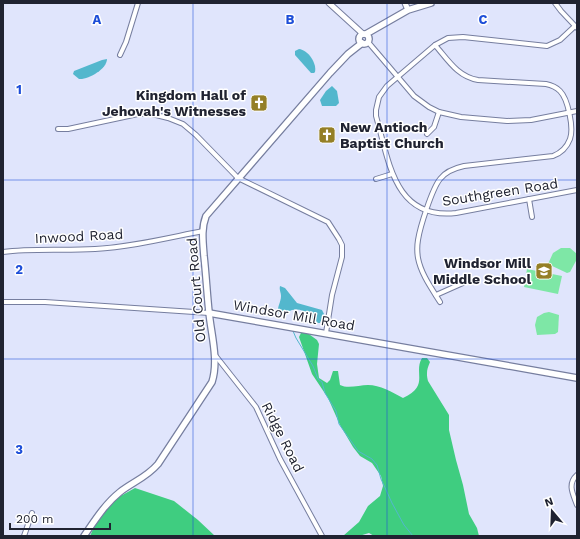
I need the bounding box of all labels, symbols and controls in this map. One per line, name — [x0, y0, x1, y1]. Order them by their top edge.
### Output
text: A — [93, 12, 102, 27]
text: B — [286, 12, 295, 27]
text: C — [479, 12, 488, 27]
text: 1 — [16, 82, 22, 97]
place label: Kingdom Hall of Jehovah's Witnesses — [102, 87, 247, 119]
church icon: Kingdom Hall of Jehovah's Witnesses — [249, 93, 269, 113]
place label: New Antioch Baptist Church — [340, 119, 444, 151]
church icon: New Antioch Baptist Church — [317, 125, 337, 145]
street label: Southgreen Road — [441, 175, 559, 209]
street label: Inwood Road — [34, 226, 124, 246]
street label: Old Court Road — [183, 237, 209, 343]
place label: Windsor Mill Middle School — [433, 255, 531, 287]
school or university icon: Windsor Mill Middle School — [534, 261, 554, 281]
text: 2 — [15, 262, 23, 277]
street label: Windsor Mill Road — [232, 296, 356, 334]
street label: Ridge Road — [259, 399, 307, 475]
text: 3 — [15, 442, 23, 457]
north arrow — [532, 491, 572, 531]
text: N — [543, 495, 555, 509]
scale bar — [10, 505, 110, 531]
text: 200 m — [16, 512, 53, 526]

